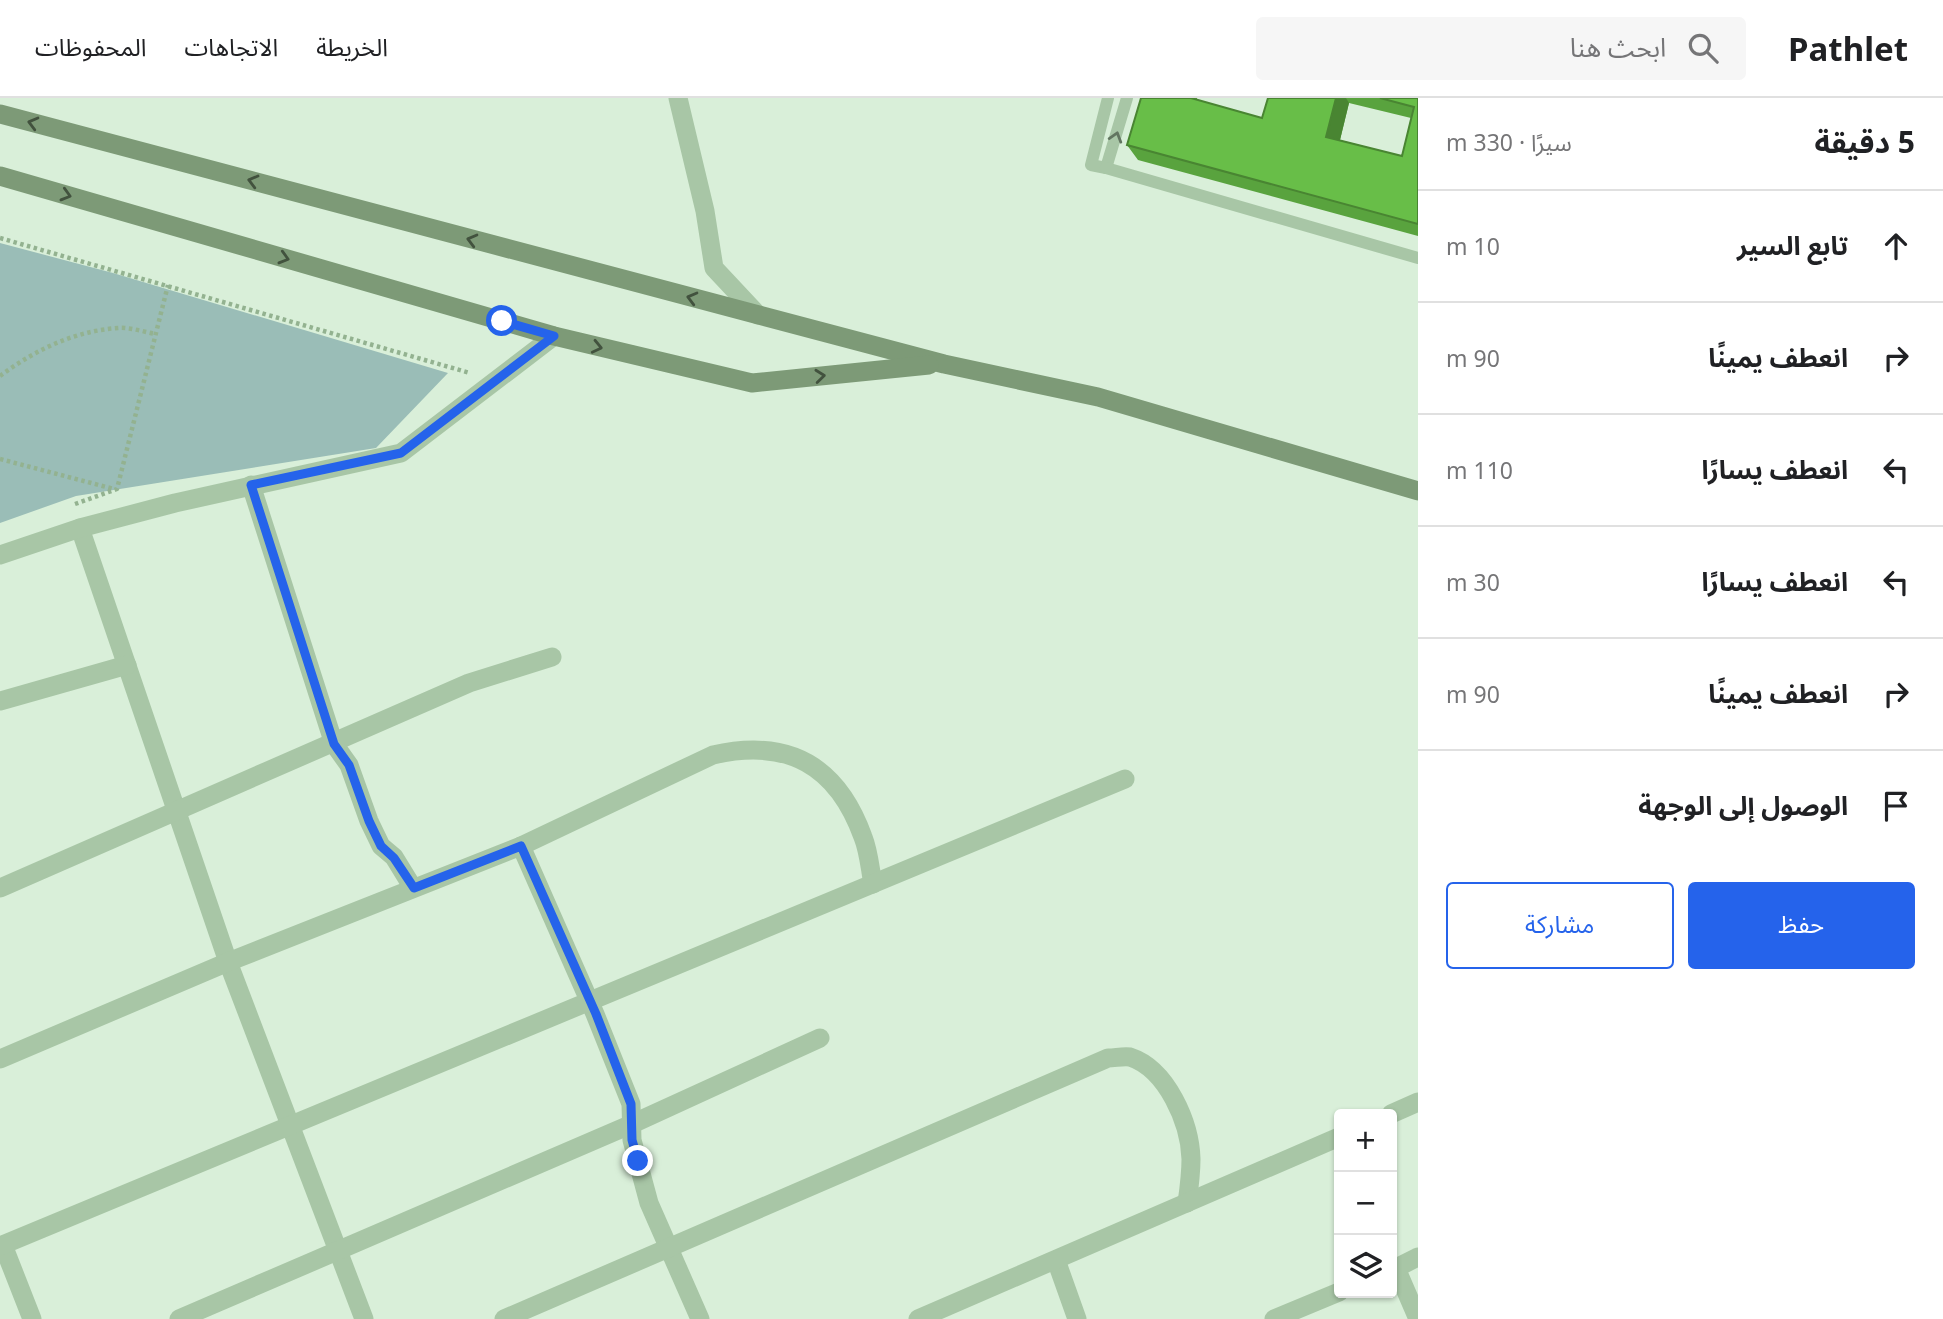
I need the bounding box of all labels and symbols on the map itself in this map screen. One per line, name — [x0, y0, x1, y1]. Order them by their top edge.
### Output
one-way arrow — [27, 117, 39, 131]
one-way arrow — [1107, 131, 1122, 143]
one-way arrow — [247, 175, 259, 189]
one-way arrow — [59, 186, 71, 201]
one-way arrow — [467, 233, 479, 248]
one-way arrow — [278, 250, 290, 264]
one-way arrow — [687, 292, 699, 306]
route start — [486, 305, 517, 336]
one-way arrow — [591, 338, 603, 353]
one-way arrow — [814, 369, 826, 384]
route end — [622, 1145, 653, 1176]

